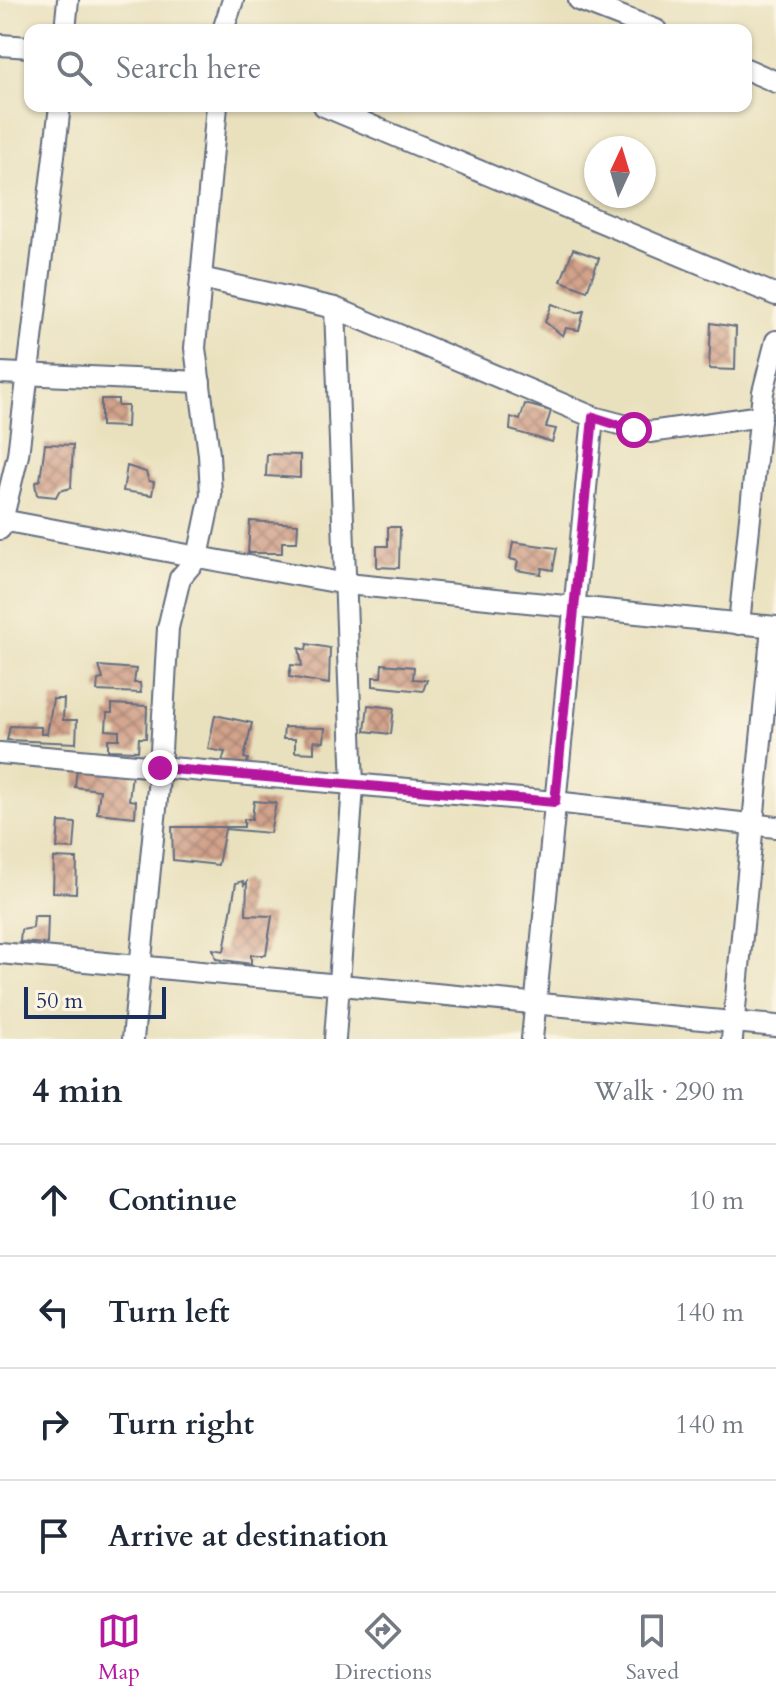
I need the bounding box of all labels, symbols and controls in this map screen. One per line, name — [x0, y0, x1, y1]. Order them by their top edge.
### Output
search box — [24, 24, 752, 112]
icon: search — [52, 46, 96, 90]
text: Search here — [116, 48, 261, 89]
north arrow — [584, 136, 656, 208]
route start — [616, 412, 652, 448]
route end — [142, 750, 178, 786]
scale bar — [24, 983, 166, 1019]
text: 50 m — [36, 986, 83, 1016]
text: 4 min — [32, 1068, 123, 1114]
text: Walk · 290 m — [594, 1074, 744, 1109]
icon: ahead — [32, 1178, 76, 1222]
text: Continue — [108, 1180, 237, 1221]
text: 10 m — [688, 1183, 744, 1218]
icon: left — [32, 1290, 76, 1334]
text: Turn left — [108, 1292, 230, 1333]
text: 140 m — [675, 1295, 744, 1330]
icon: right — [32, 1402, 76, 1446]
text: Turn right — [108, 1404, 254, 1445]
text: 140 m — [675, 1407, 744, 1442]
icon: arrive — [32, 1514, 76, 1558]
text: Arrive at destination — [108, 1516, 388, 1557]
tab: Map — [97, 1609, 141, 1687]
tab: Directions — [335, 1609, 432, 1687]
tab: Saved — [626, 1609, 679, 1687]

